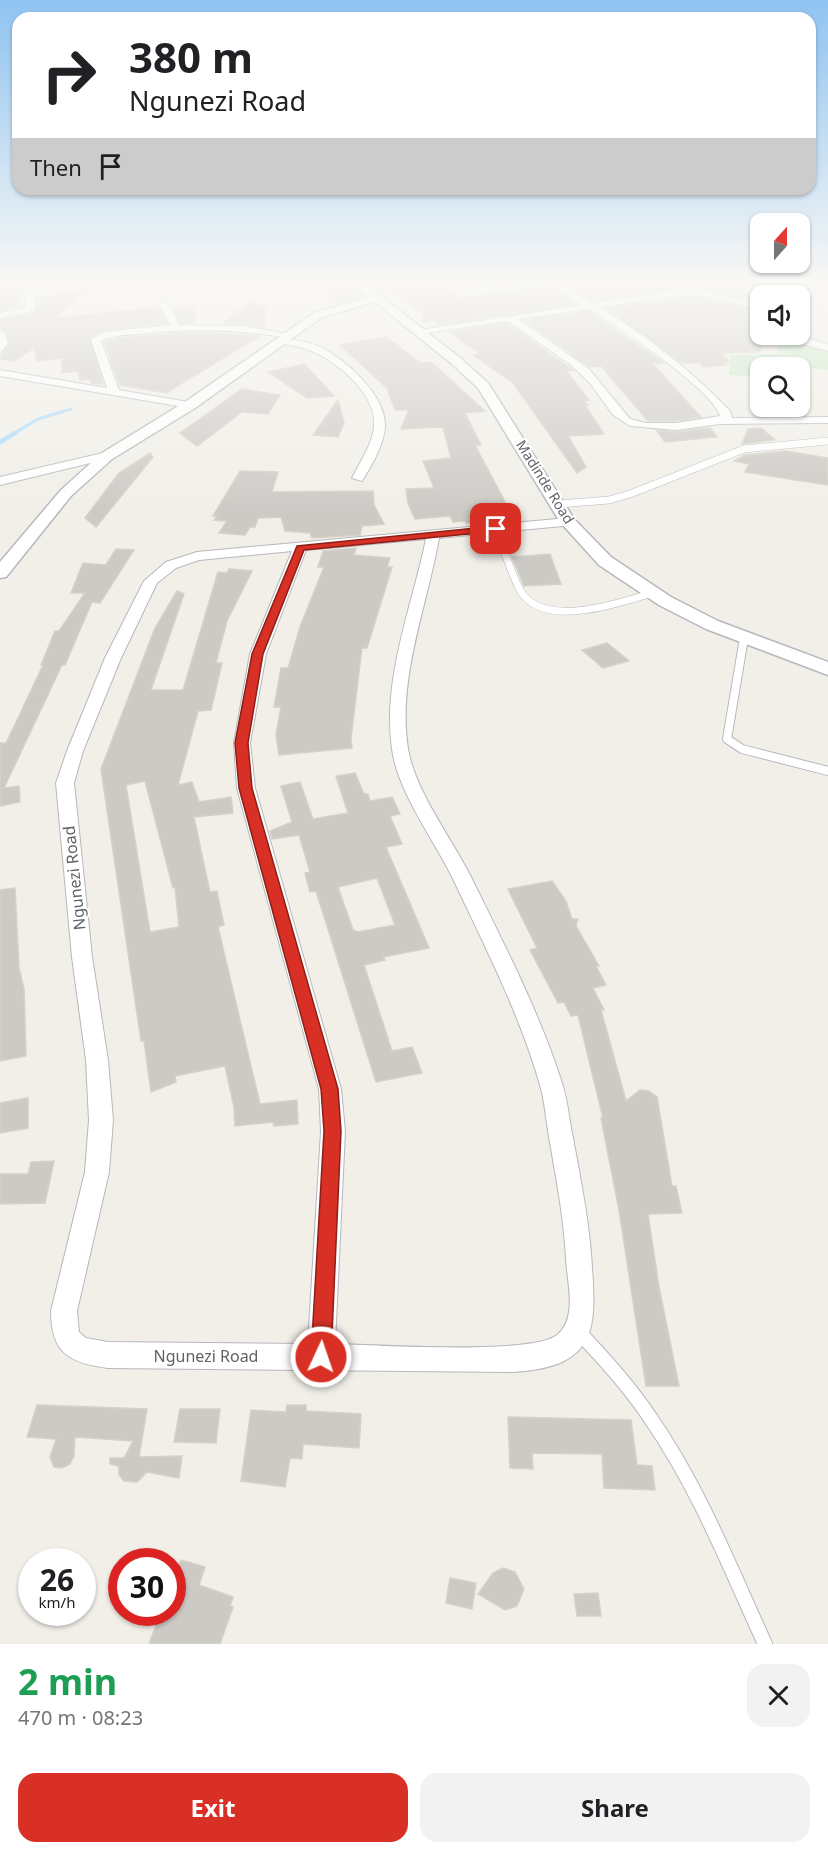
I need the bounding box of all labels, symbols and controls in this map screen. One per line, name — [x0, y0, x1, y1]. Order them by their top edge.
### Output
text: 380 m — [129, 28, 253, 85]
icon: right — [30, 36, 108, 114]
text: Ngunezi Road — [129, 82, 306, 119]
icon: arrive — [94, 150, 127, 183]
text: Then — [30, 152, 82, 182]
north arrow — [750, 213, 810, 273]
map controls — [750, 213, 810, 417]
button: sound — [750, 285, 810, 345]
button: search — [750, 357, 810, 417]
street label: Madinde Road — [512, 436, 579, 527]
pin — [470, 503, 521, 554]
icon: arrive — [479, 512, 512, 545]
street label: Ngunezi Road — [58, 825, 90, 931]
position arrow — [289, 1325, 353, 1389]
street label: Ngunezi Road — [154, 1345, 258, 1367]
speed limit sign: 30 — [108, 1548, 186, 1626]
text: 26 — [40, 1559, 74, 1600]
text: km/h — [39, 1592, 75, 1612]
text: 2 min — [18, 1657, 117, 1706]
button: close — [747, 1664, 810, 1727]
text: 470 m · 08:23 — [18, 1704, 143, 1731]
button: Exit — [18, 1773, 408, 1842]
button: Share — [420, 1773, 810, 1842]

